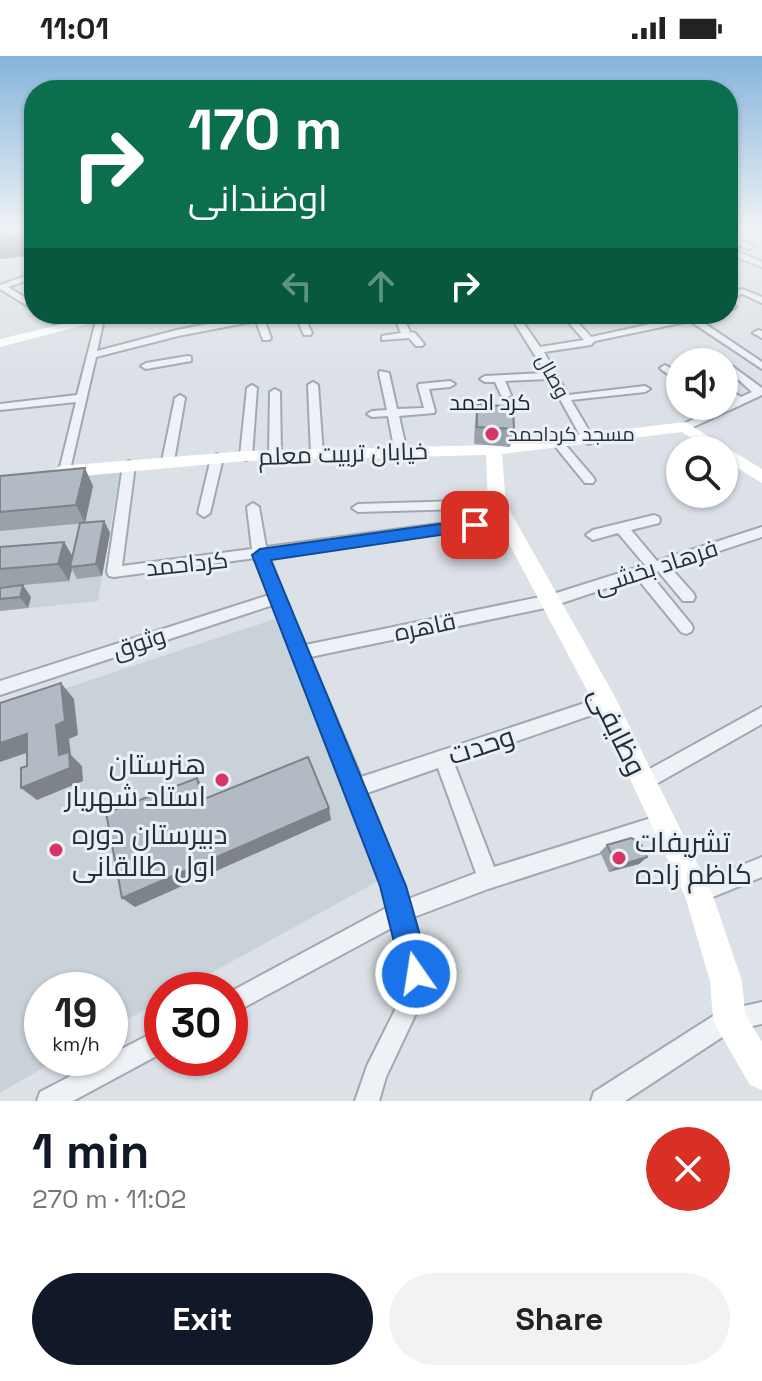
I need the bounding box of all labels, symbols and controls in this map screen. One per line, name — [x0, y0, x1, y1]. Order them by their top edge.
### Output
text: 11:01 — [40, 9, 109, 48]
text: 170 m — [188, 94, 342, 165]
icon: right — [56, 112, 160, 216]
text: اوضندانی — [188, 176, 328, 222]
icon: left — [275, 264, 319, 308]
icon: ahead — [359, 264, 403, 308]
icon: right — [443, 264, 487, 308]
map controls — [666, 348, 738, 508]
button: sound — [666, 348, 738, 420]
street label: وصال — [530, 349, 576, 403]
district label: کرد احمد — [449, 388, 531, 416]
place label: مسجد کرداحمد — [508, 421, 635, 447]
marker: مسجد کرداحمد — [483, 425, 501, 443]
street label: خیابان تربیت معلم — [258, 435, 428, 473]
button: search — [666, 436, 738, 508]
pin — [441, 491, 509, 559]
icon: arrive — [453, 503, 497, 547]
street label: فرهاد بخشی — [590, 532, 722, 601]
street label: کرداحمد — [144, 544, 230, 583]
street label: قاهره — [391, 605, 458, 648]
street label: وثوق — [108, 619, 169, 666]
street label: وظایفی — [581, 681, 655, 781]
street label: وحدت — [443, 717, 519, 773]
place label: هنرستان استاد شهریار — [63, 746, 206, 814]
marker: هنرستان استاد شهریار — [213, 771, 231, 789]
place label: دبیرستان دوره اول طالقانی — [72, 816, 228, 884]
place label: تشریفات کاظم زاده — [635, 824, 752, 894]
marker: دبیرستان دوره اول طالقانی — [47, 841, 65, 859]
marker: تشریفات کاظم زاده — [610, 849, 628, 867]
position arrow — [374, 932, 458, 1016]
speed limit sign: 30 — [144, 972, 248, 1076]
text: 19 — [55, 988, 97, 1039]
text: km/h — [52, 1031, 100, 1057]
text: 1 min — [32, 1121, 149, 1182]
button: close — [646, 1127, 730, 1211]
text: 270 m · 11:02 — [32, 1182, 187, 1216]
button: Exit — [32, 1273, 373, 1365]
button: Share — [389, 1273, 730, 1365]

